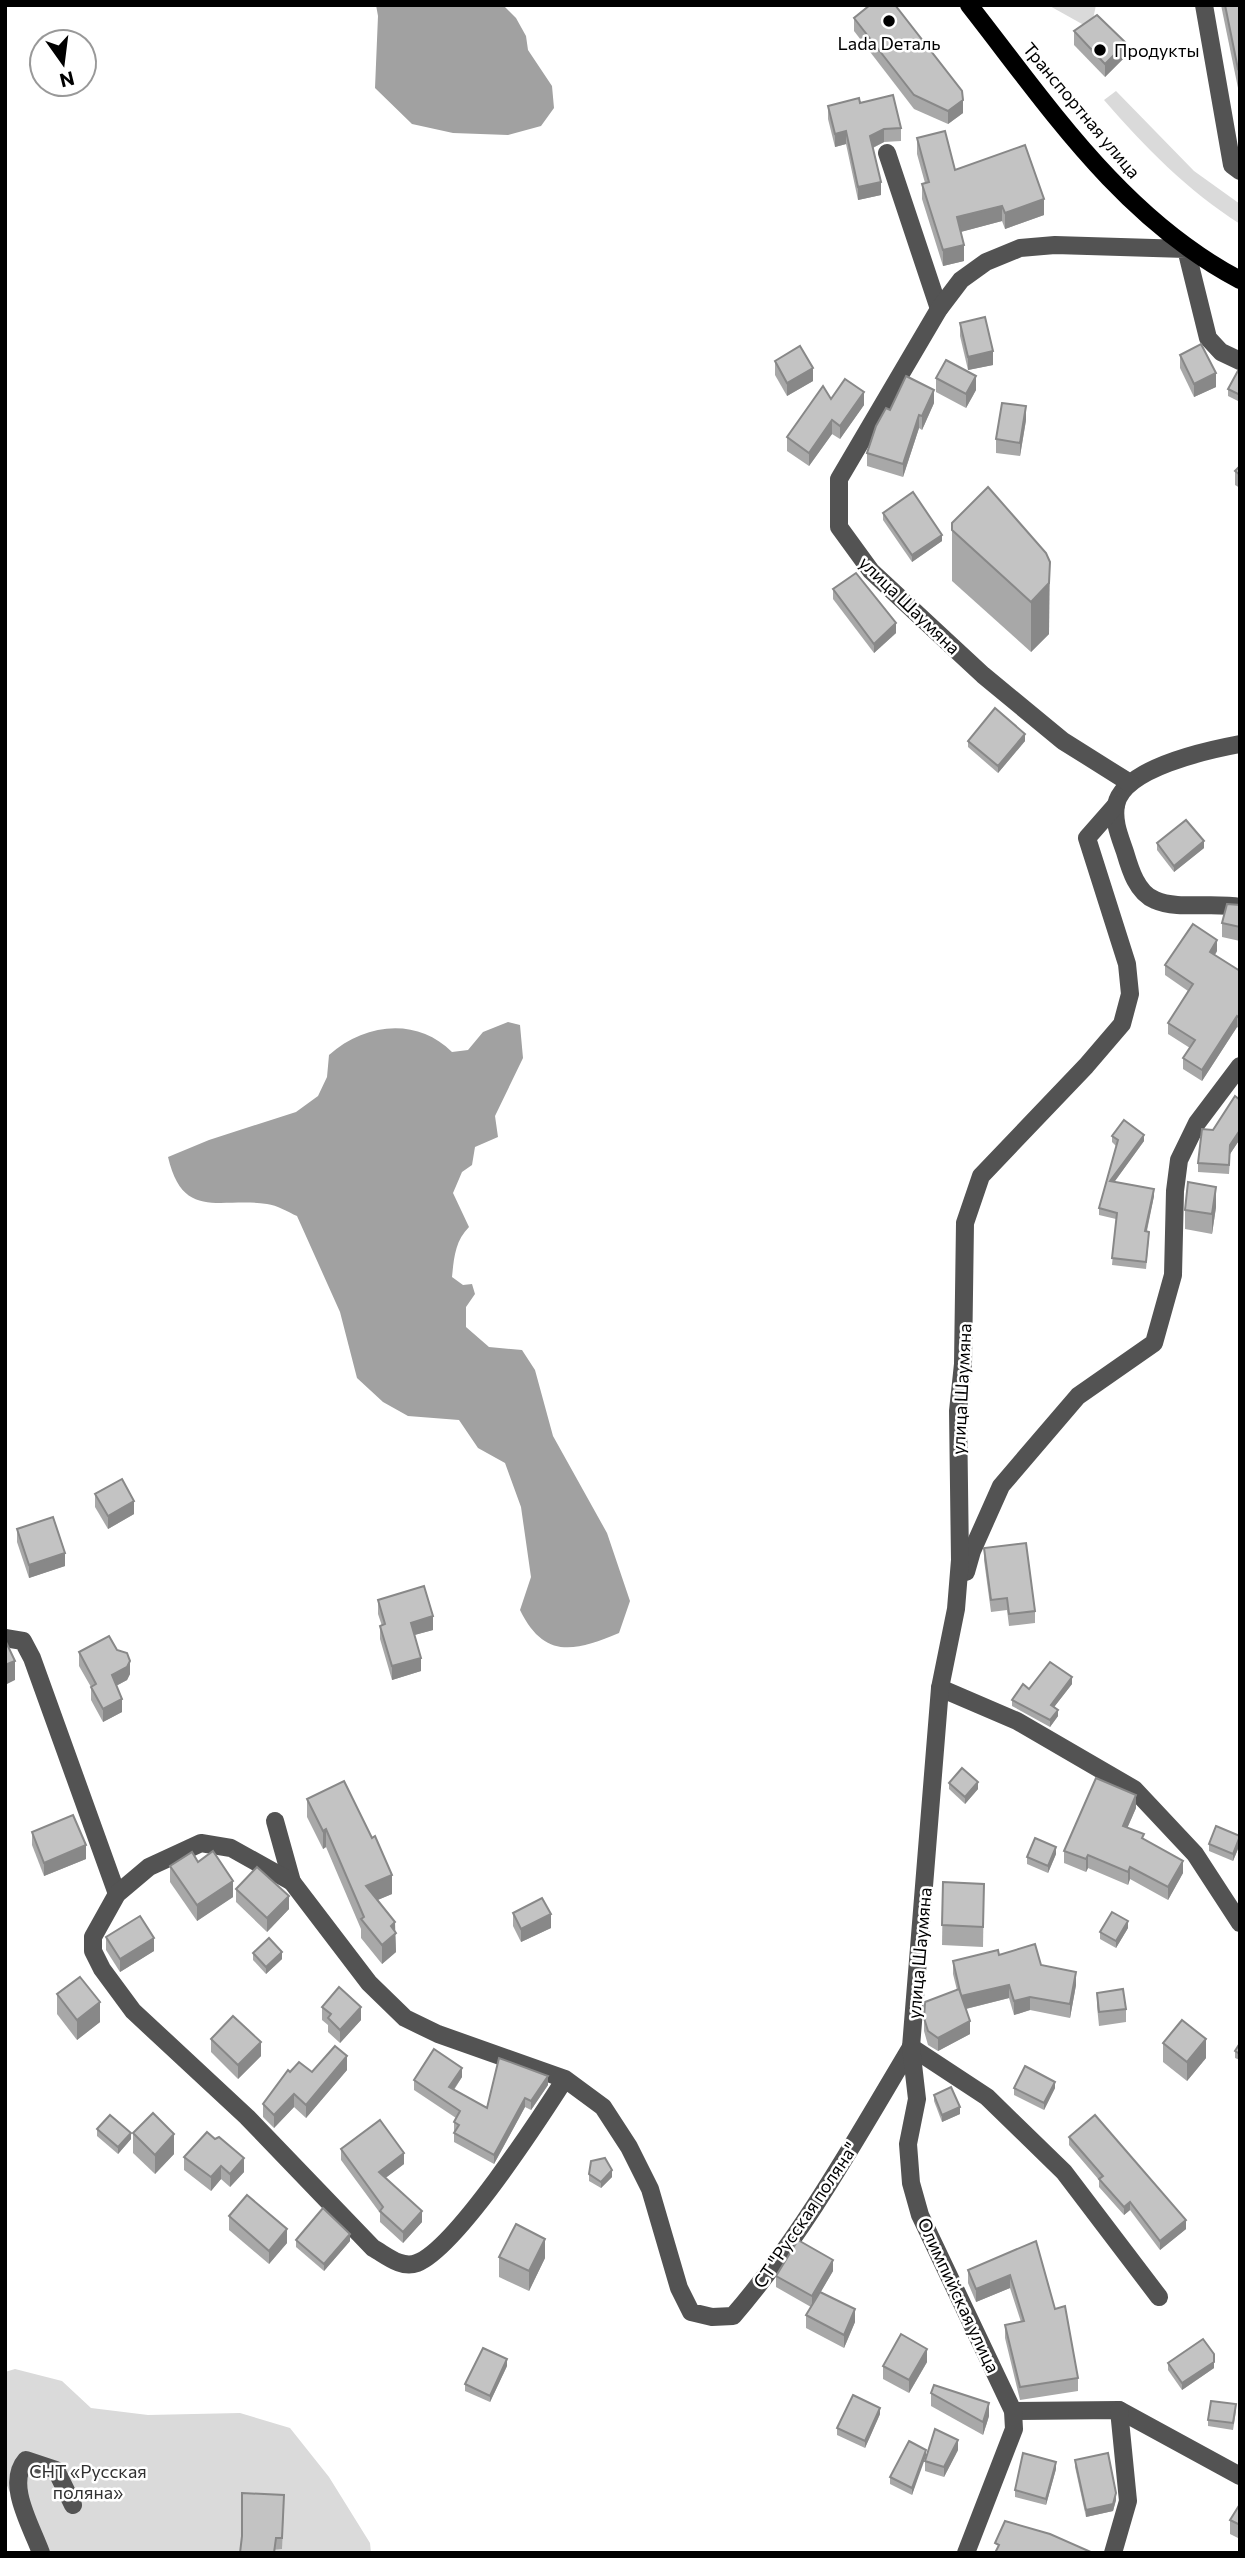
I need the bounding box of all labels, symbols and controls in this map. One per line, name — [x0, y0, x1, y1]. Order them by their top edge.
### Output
marker: Lada Dеталь — [881, 13, 897, 29]
north arrow — [28, 28, 98, 98]
place label: Lada Dеталь — [837, 32, 941, 54]
street label: Транспортная улица — [1019, 38, 1145, 182]
place label: Продукты — [1114, 39, 1199, 61]
marker: Продукты — [1092, 42, 1108, 58]
text: N — [58, 67, 77, 93]
street label: улица Шаумяна — [855, 551, 965, 659]
street label: улица Шаумяна — [947, 1323, 975, 1455]
street label: улица Шаумяна — [902, 1886, 936, 2020]
street label: СТ "Русская поляна" — [748, 2138, 862, 2292]
street label: Олимпийская улица — [913, 2214, 1005, 2376]
park label: СНТ «Русская поляна» — [29, 2460, 147, 2503]

